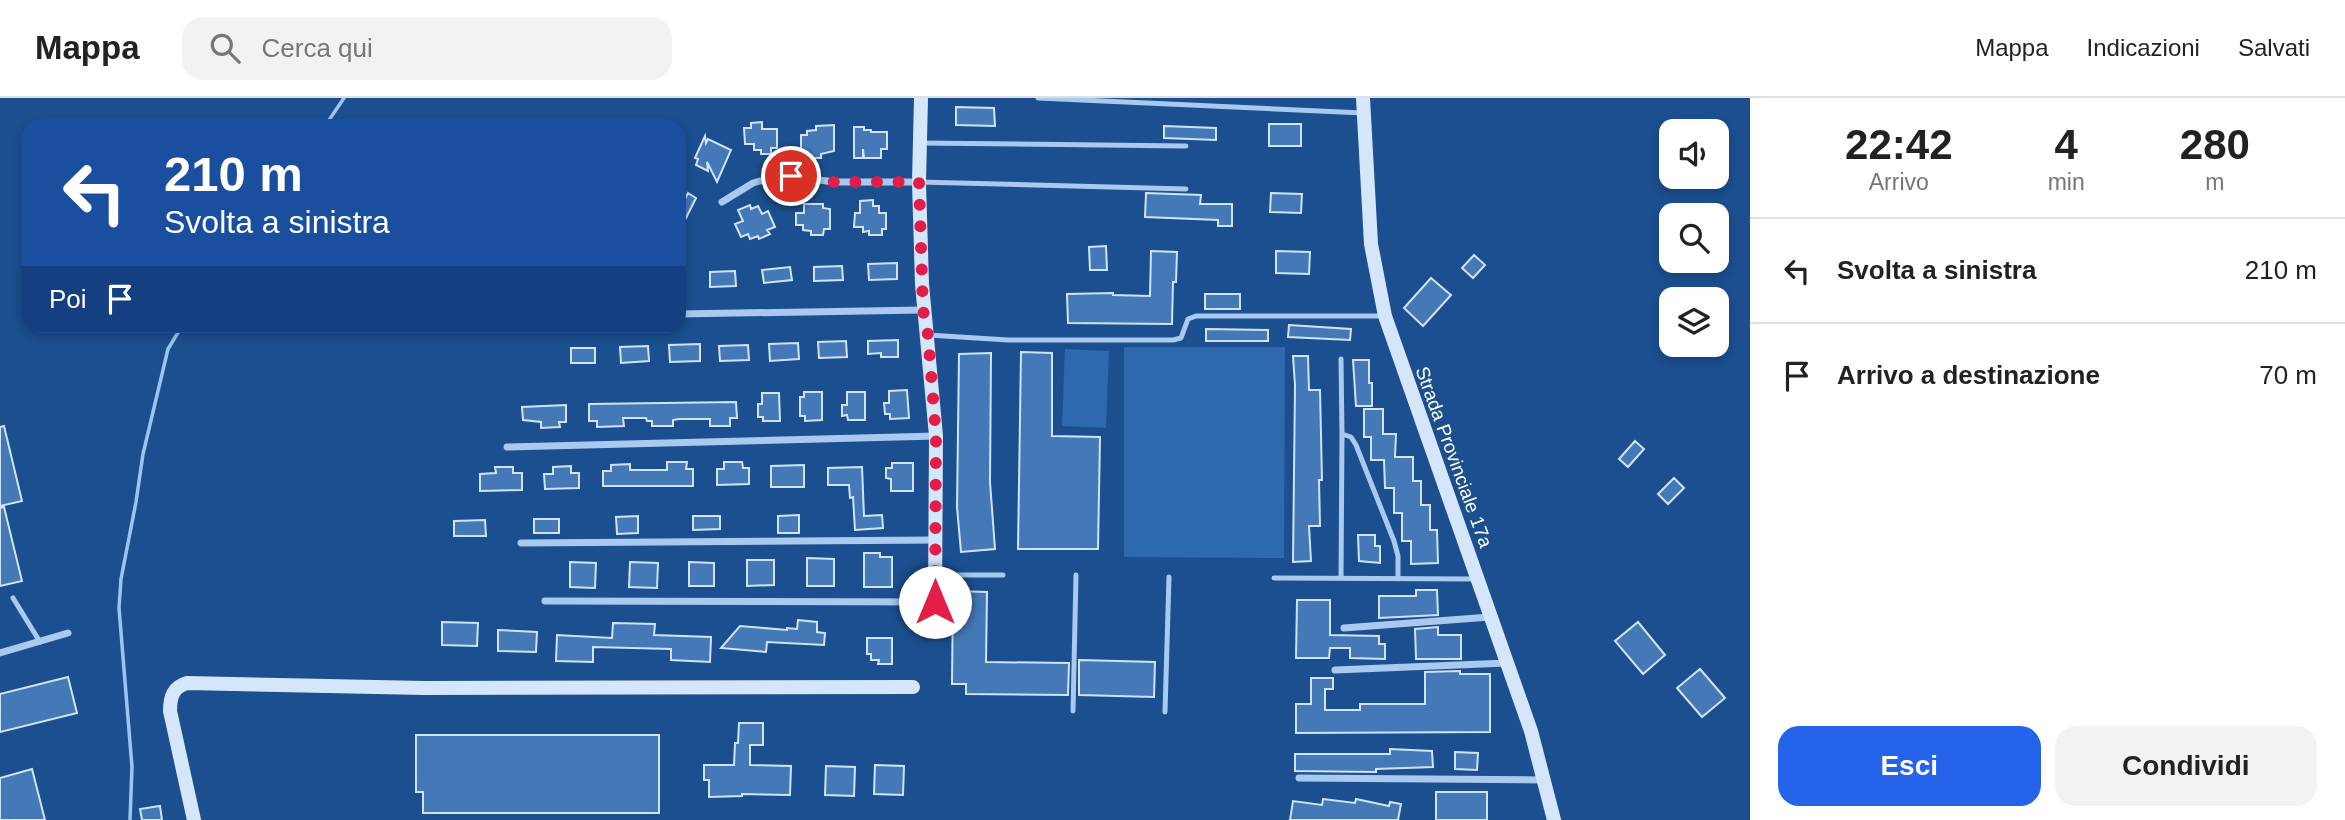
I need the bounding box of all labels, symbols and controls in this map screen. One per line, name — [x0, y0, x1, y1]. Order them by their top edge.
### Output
search box — [182, 17, 672, 80]
text: Mappa — [35, 29, 140, 66]
icon: search — [206, 29, 244, 67]
text: Cerca qui — [262, 33, 373, 63]
text: Mappa — [1975, 34, 2049, 61]
text: Indicazioni — [2087, 34, 2200, 61]
text: Salvati — [2238, 34, 2310, 61]
map controls — [1659, 119, 1729, 357]
button: sound — [1659, 119, 1729, 189]
text: 22:42 — [1845, 121, 1953, 168]
text: 4 — [2054, 121, 2078, 168]
text: 280 — [2180, 121, 2250, 168]
pin — [761, 146, 821, 206]
icon: left — [49, 147, 140, 238]
text: 210 m — [164, 147, 303, 201]
icon: arrive — [772, 157, 810, 195]
text: Arrivo — [1869, 169, 1929, 195]
text: min — [2048, 169, 2085, 195]
text: m — [2205, 169, 2224, 195]
button: search — [1659, 203, 1729, 273]
text: Svolta a sinistra — [164, 204, 390, 240]
icon: left — [1778, 252, 1816, 290]
text: Svolta a sinistra — [1837, 255, 2036, 285]
text: 210 m — [2245, 255, 2317, 285]
icon: arrive — [101, 280, 139, 318]
text: Poi — [49, 284, 87, 314]
button: layers — [1659, 287, 1729, 357]
icon: arrive — [1778, 357, 1816, 395]
text: Arrivo a destinazione — [1837, 360, 2100, 390]
text: 70 m — [2259, 360, 2317, 390]
street label: Strada Provinciale 17a — [1411, 364, 1497, 551]
position arrow — [898, 565, 972, 639]
button: Esci — [1778, 726, 2041, 806]
button: Condividi — [2055, 726, 2317, 806]

